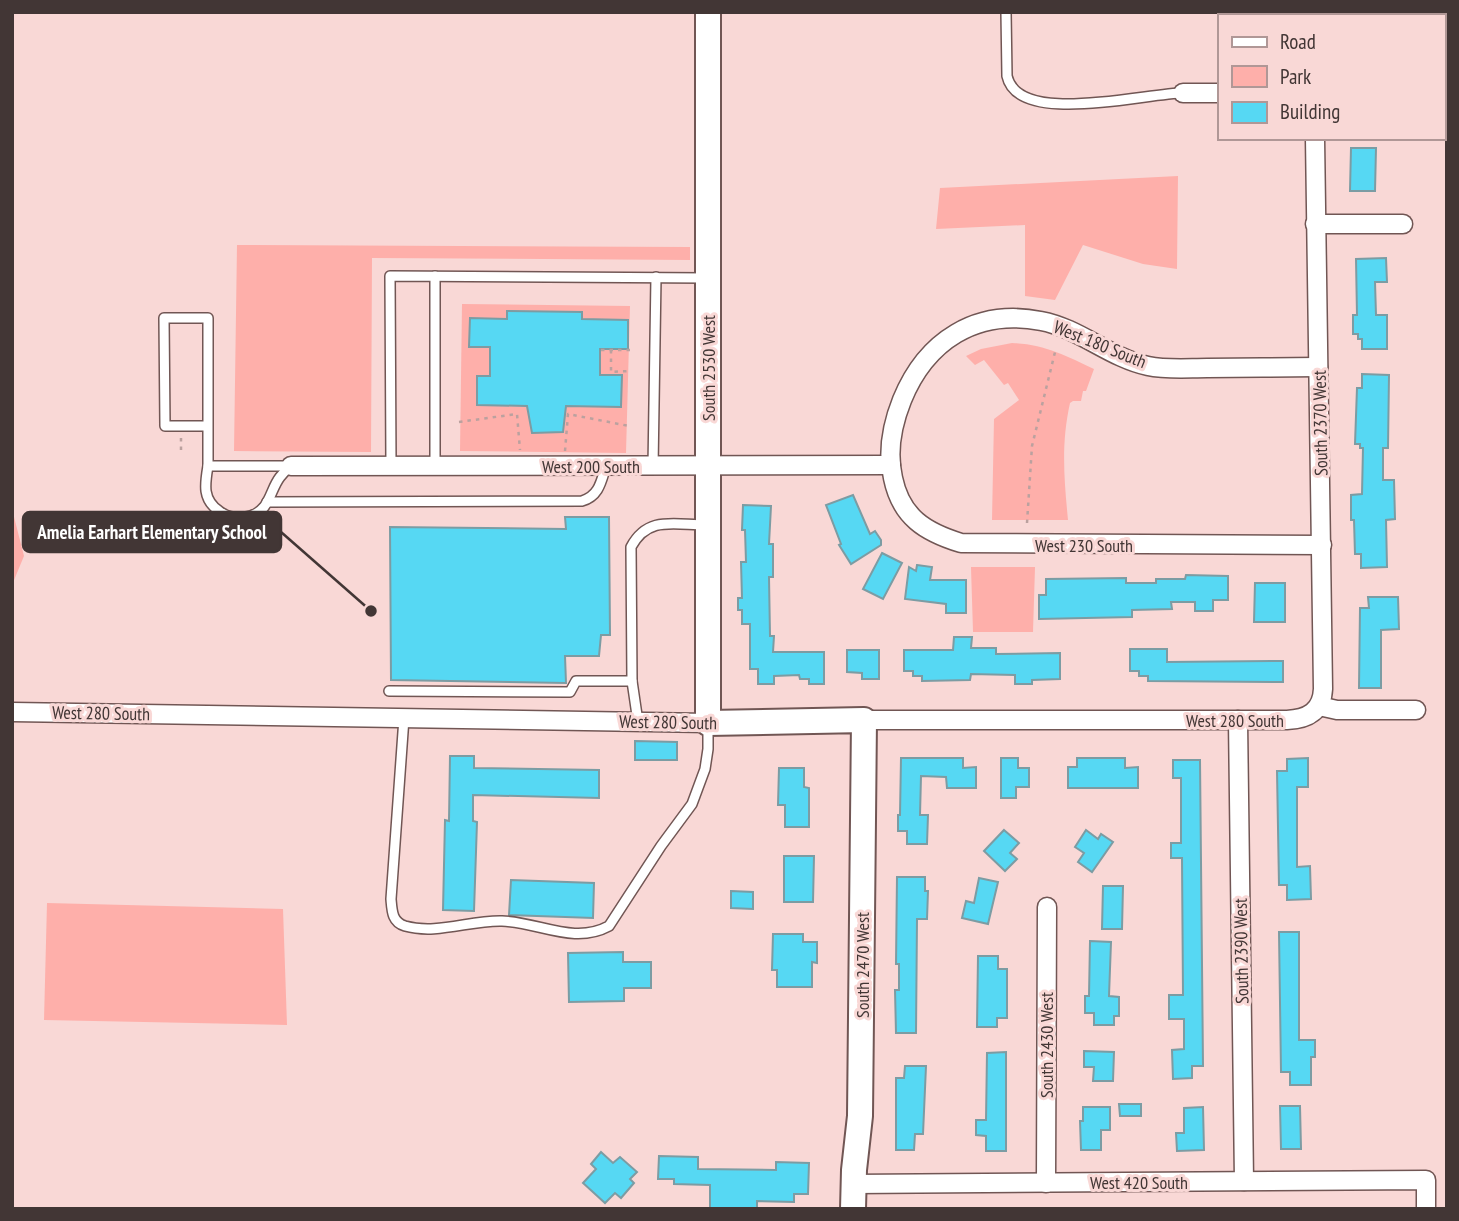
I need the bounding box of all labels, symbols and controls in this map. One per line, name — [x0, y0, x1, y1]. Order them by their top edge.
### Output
legend — [1218, 14, 1445, 140]
text: Road — [1280, 28, 1316, 55]
text: Park — [1280, 63, 1311, 90]
text: Building — [1280, 98, 1340, 125]
street label: South 2530 West — [697, 315, 720, 421]
street label: West 180 South — [1050, 315, 1150, 373]
street label: South 2370 West — [1308, 370, 1332, 476]
street label: West 200 South — [542, 455, 640, 478]
callout: Amelia Earhart Elementary School — [23, 512, 281, 552]
text: Amelia Earhart Elementary School — [36, 520, 267, 544]
street label: West 230 South — [1035, 534, 1133, 557]
street label: West 280 South — [52, 701, 150, 725]
street label: West 280 South — [1186, 709, 1284, 732]
street label: West 280 South — [619, 710, 717, 734]
street label: South 2390 West — [1229, 898, 1253, 1004]
street label: South 2470 West — [851, 912, 874, 1018]
street label: South 2430 West — [1035, 992, 1058, 1098]
street label: West 420 South — [1090, 1171, 1188, 1194]

